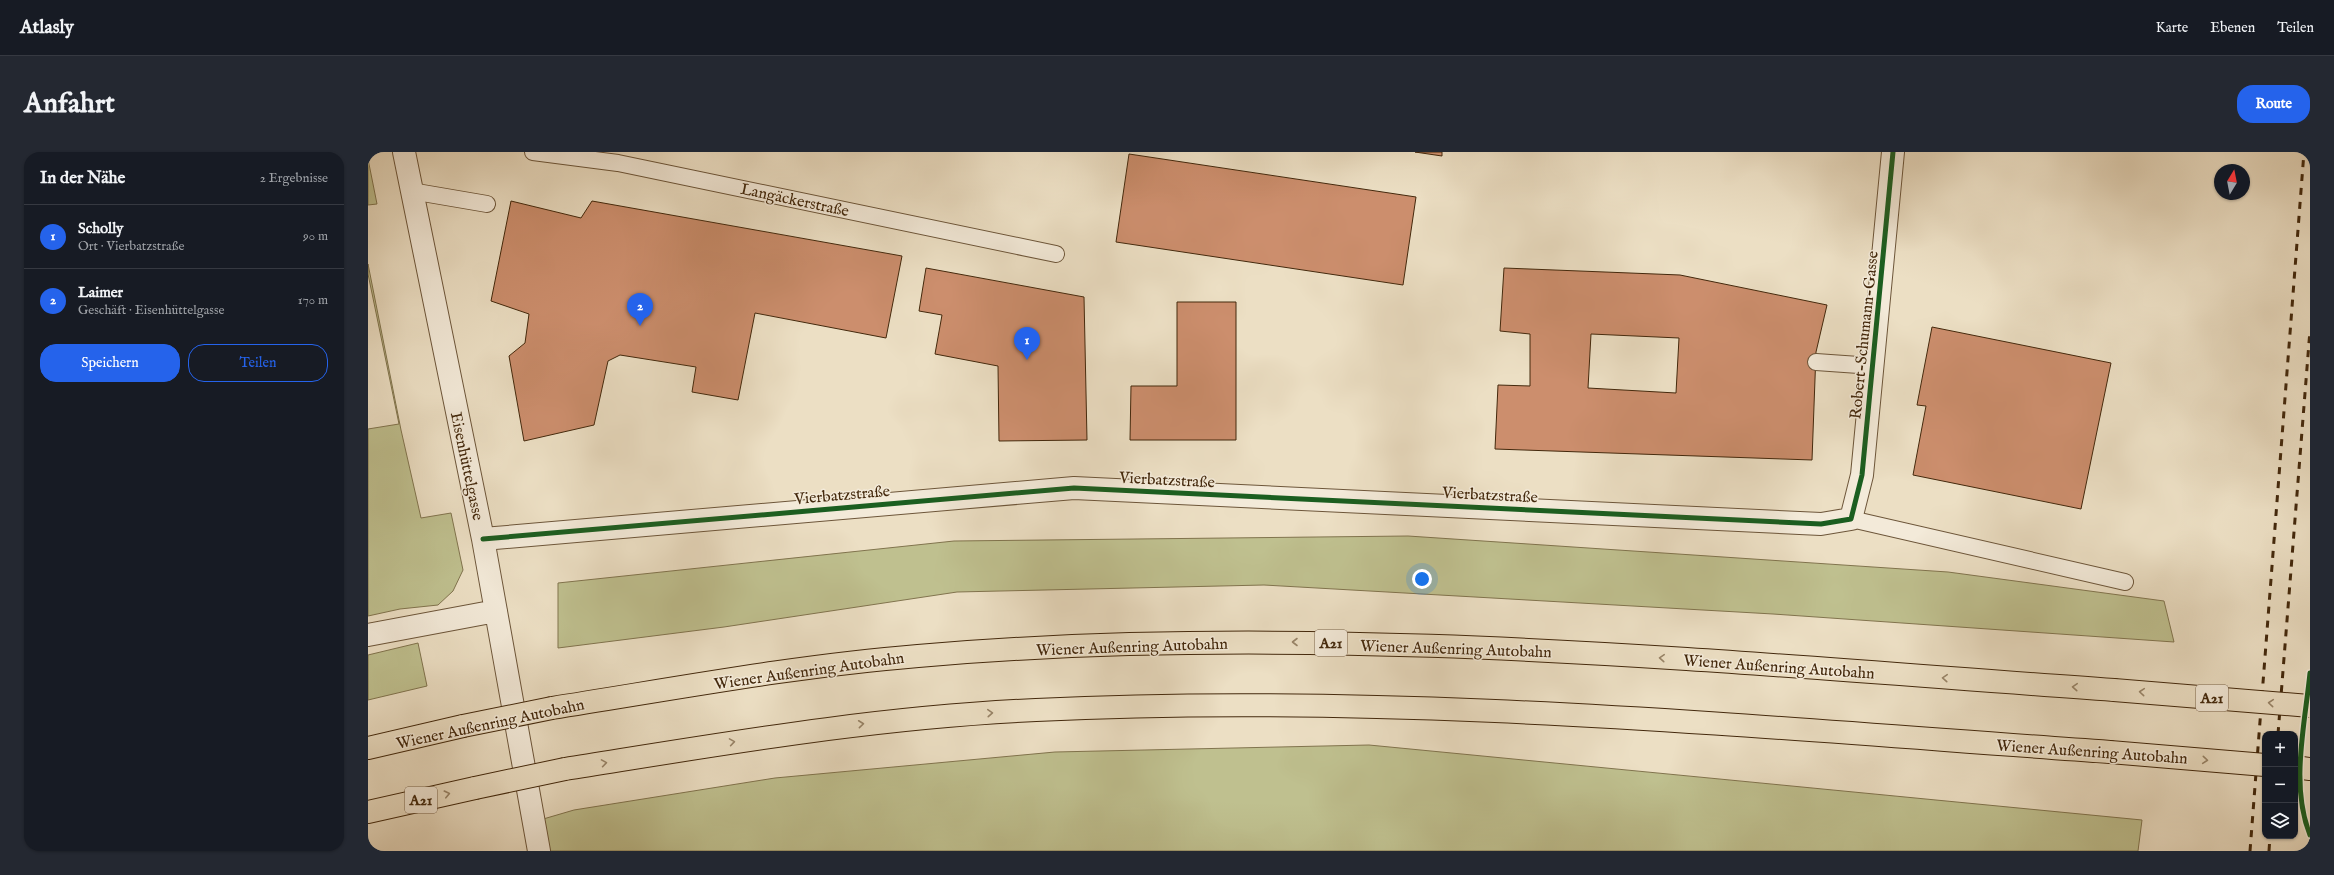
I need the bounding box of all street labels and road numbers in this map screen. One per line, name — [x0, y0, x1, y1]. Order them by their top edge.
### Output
street label: Langäckerstraße — [738, 180, 851, 222]
street label: Robert-Schumann-Gasse — [1846, 250, 1884, 420]
street label: Eisenhüttelgasse — [445, 410, 487, 523]
street label: Vierbatzstraße — [1118, 468, 1215, 493]
street label: Vierbatzstraße — [793, 482, 891, 510]
street label: Vierbatzstraße — [1441, 483, 1538, 508]
road number: A21 — [1315, 630, 1347, 656]
street label: Wiener Außenring Autobahn — [1036, 635, 1229, 661]
street label: Wiener Außenring Autobahn — [1360, 637, 1553, 663]
street label: Wiener Außenring Autobahn — [713, 649, 906, 695]
street label: Wiener Außenring Autobahn — [1682, 651, 1876, 685]
road number: A21 — [2196, 685, 2228, 711]
street label: Wiener Außenring Autobahn — [395, 695, 587, 755]
street label: Wiener Außenring Autobahn — [1995, 736, 2189, 770]
road number: A21 — [405, 787, 437, 813]

